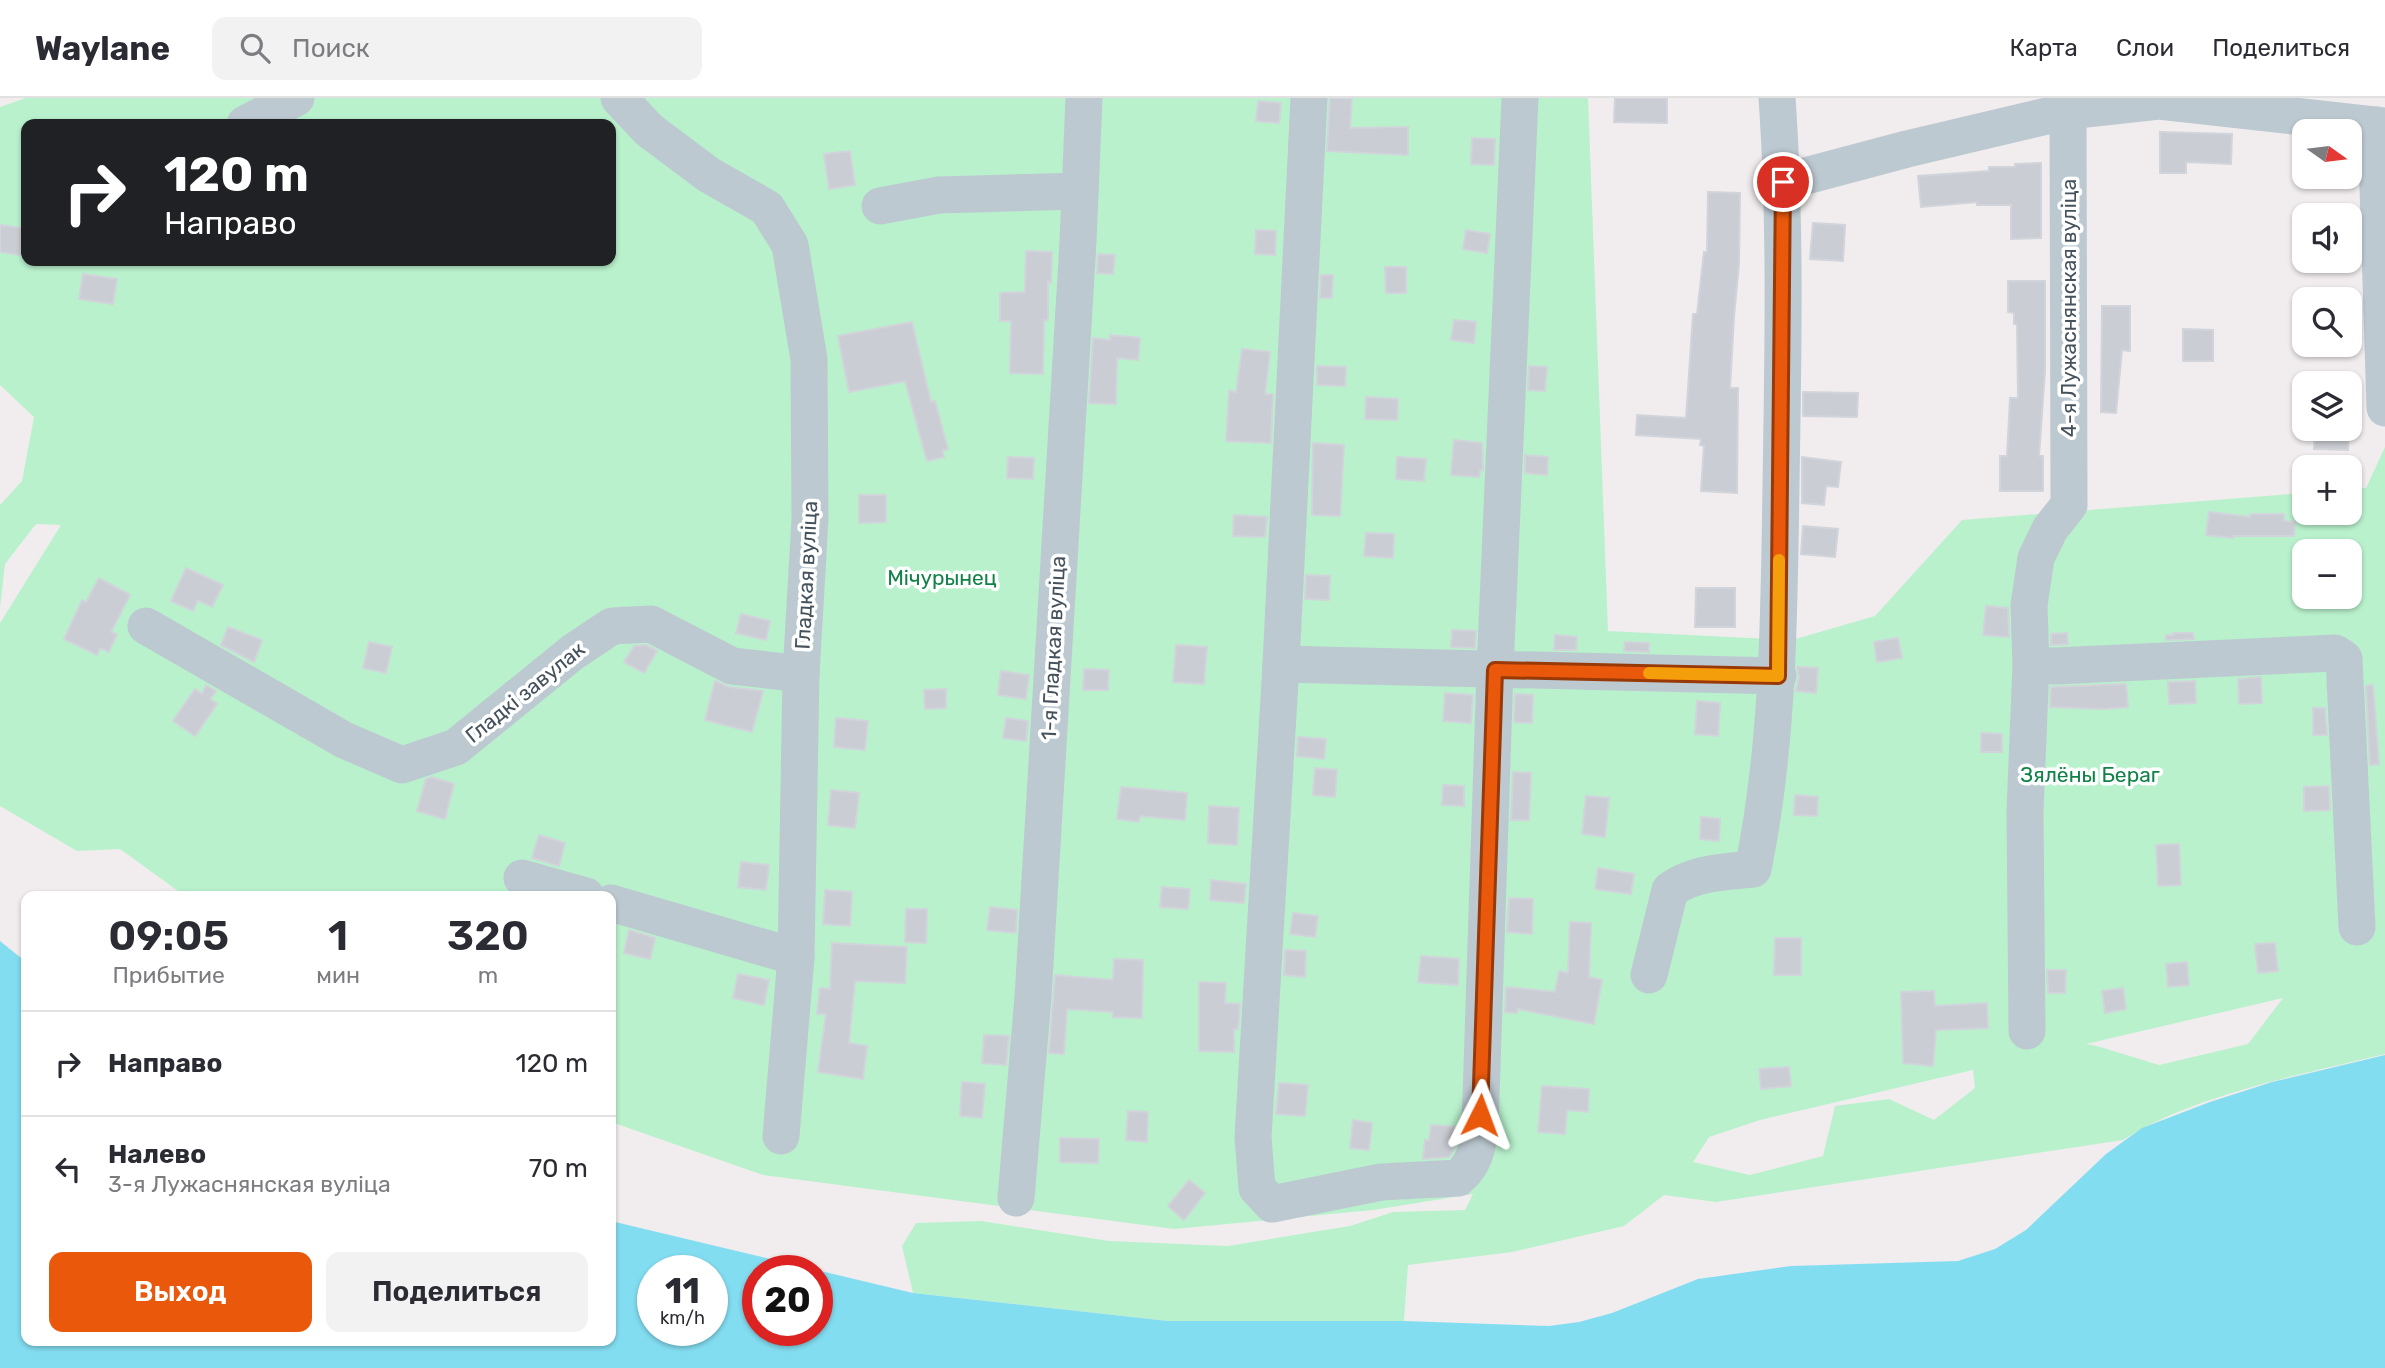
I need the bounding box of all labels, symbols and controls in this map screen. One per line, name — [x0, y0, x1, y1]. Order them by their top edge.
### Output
search box — [212, 17, 702, 80]
text: Waylane — [35, 29, 170, 68]
icon: search — [236, 29, 274, 67]
text: Поиск — [292, 33, 370, 64]
text: Карта — [2009, 34, 2078, 62]
text: Слои — [2116, 34, 2174, 62]
text: Поделиться — [2212, 34, 2350, 62]
north arrow — [2292, 119, 2362, 189]
map controls — [2292, 119, 2362, 609]
text: 120 m — [164, 145, 309, 203]
icon: right — [49, 147, 140, 238]
pin — [1753, 152, 1813, 212]
icon: arrive — [1764, 163, 1802, 201]
street label: 4-я Лужаснянская вуліца — [2056, 179, 2081, 437]
button: sound — [2292, 203, 2362, 273]
text: Направо — [164, 204, 297, 242]
button: search — [2292, 287, 2362, 357]
button: layers — [2292, 371, 2362, 441]
button: + — [2292, 455, 2362, 525]
street label: Гладкая вуліца — [790, 500, 822, 650]
button: − — [2292, 539, 2362, 609]
street label: 1-я Гладкая вуліца — [1036, 555, 1070, 741]
park label: Мічурынец — [887, 565, 997, 590]
street label: Гладкі завулак — [460, 636, 590, 748]
park label: Зялёны Бераг — [2020, 762, 2160, 787]
text: 09:05 — [108, 911, 229, 961]
text: 1 — [328, 911, 348, 961]
text: 320 — [447, 911, 529, 961]
text: Прибытие — [112, 961, 225, 989]
text: мин — [316, 961, 360, 989]
text: m — [478, 961, 498, 989]
icon: right — [49, 1045, 87, 1083]
text: Направо — [108, 1048, 222, 1079]
text: 120 m — [516, 1048, 588, 1079]
position arrow — [1443, 1078, 1517, 1152]
text: Налево — [108, 1139, 206, 1170]
icon: left — [49, 1150, 87, 1188]
text: 70 m — [529, 1153, 588, 1184]
text: 3-я Лужаснянская вуліца — [108, 1170, 391, 1198]
button: Выход — [49, 1252, 312, 1332]
button: Поделиться — [326, 1252, 588, 1332]
speed limit sign: 20 — [742, 1255, 833, 1346]
text: 11 — [665, 1270, 700, 1312]
text: km/h — [660, 1307, 705, 1329]

